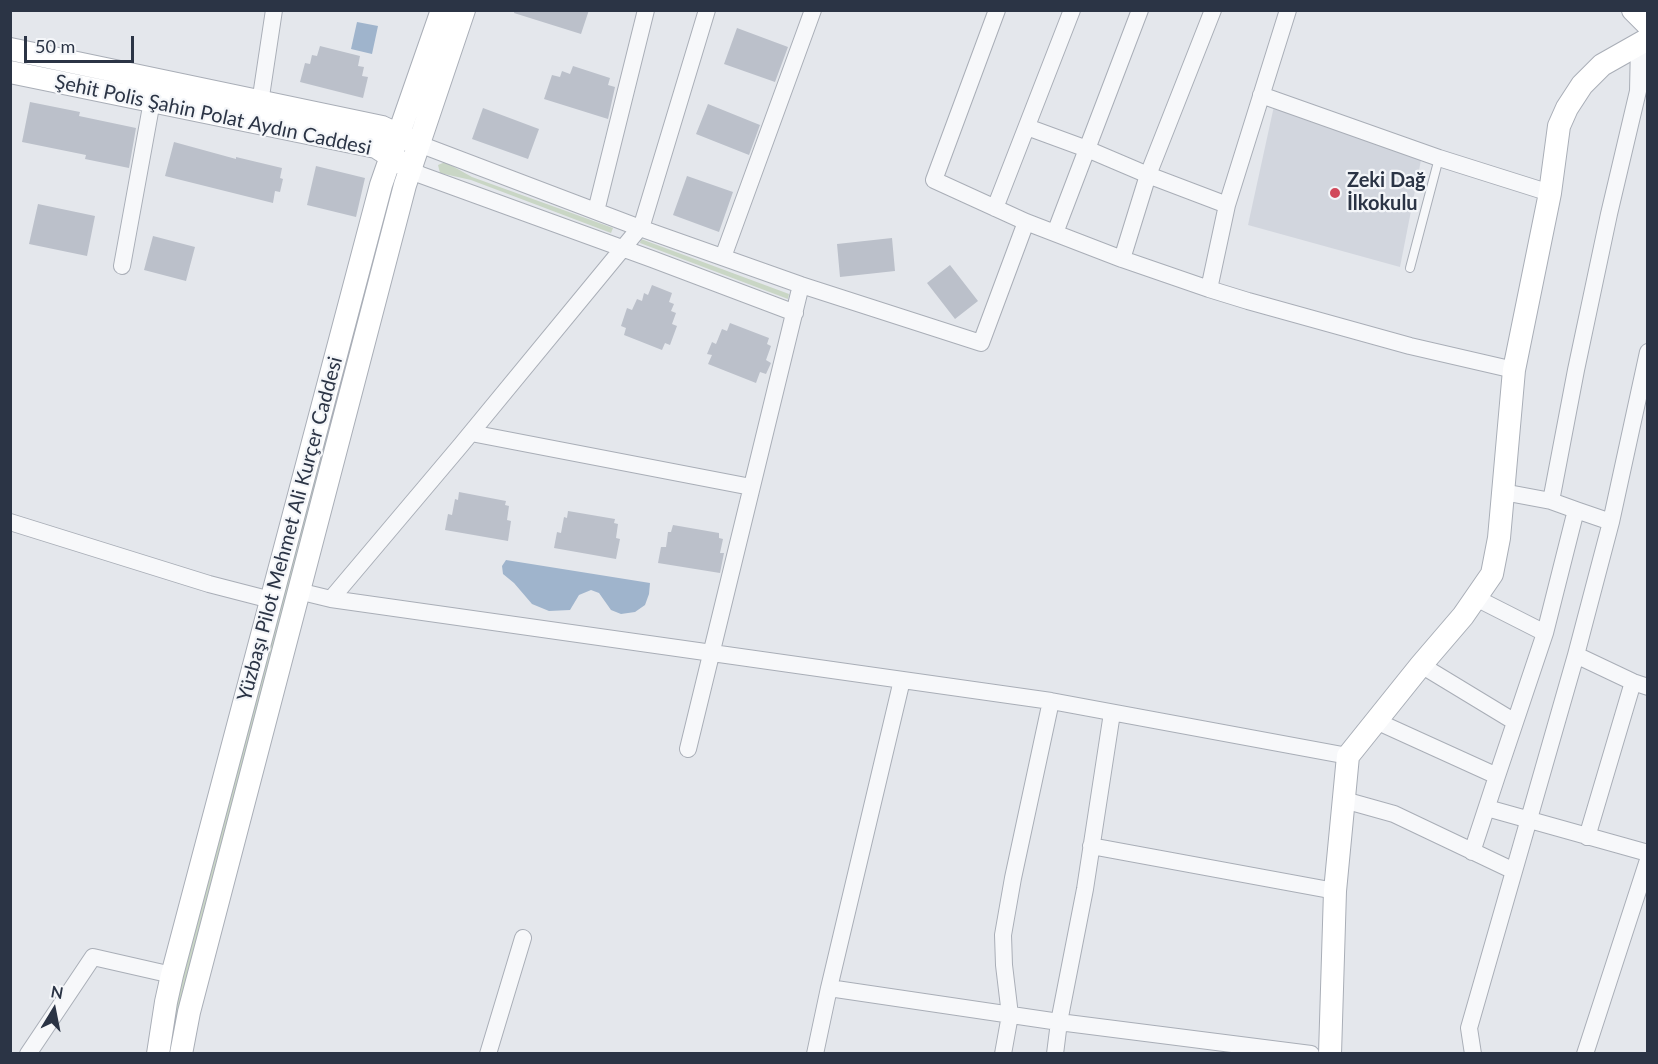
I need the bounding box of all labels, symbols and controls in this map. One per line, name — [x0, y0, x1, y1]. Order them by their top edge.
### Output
scale bar — [27, 24, 136, 62]
text: 50 m — [35, 35, 75, 57]
street label: Şehit Polis Şahin Polat Aydın Caddesi — [53, 70, 373, 160]
place label: Zeki Dağ İlkokulu — [1347, 169, 1426, 216]
marker: Zeki Dağ İlkokulu — [1328, 186, 1342, 200]
street label: Yüzbaşı Pilot Mehmet Ali Kurçer Caddesi — [232, 354, 348, 704]
north arrow — [24, 980, 84, 1040]
text: N — [49, 981, 65, 1002]

